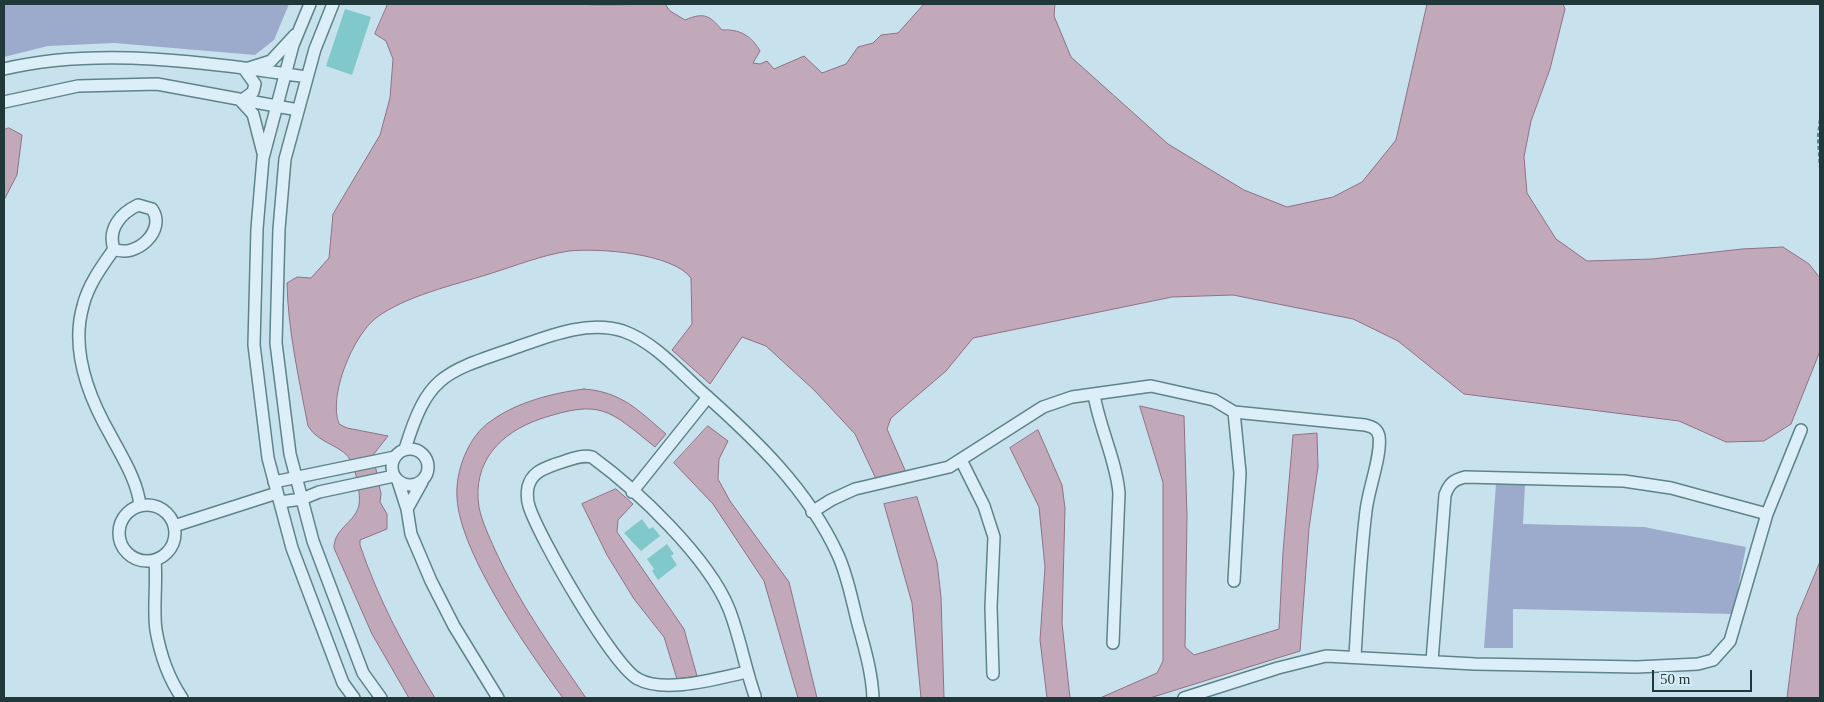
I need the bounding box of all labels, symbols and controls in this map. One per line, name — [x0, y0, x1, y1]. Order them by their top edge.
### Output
scale bar — [1654, 660, 1754, 692]
text: 50 m — [1660, 671, 1690, 687]

